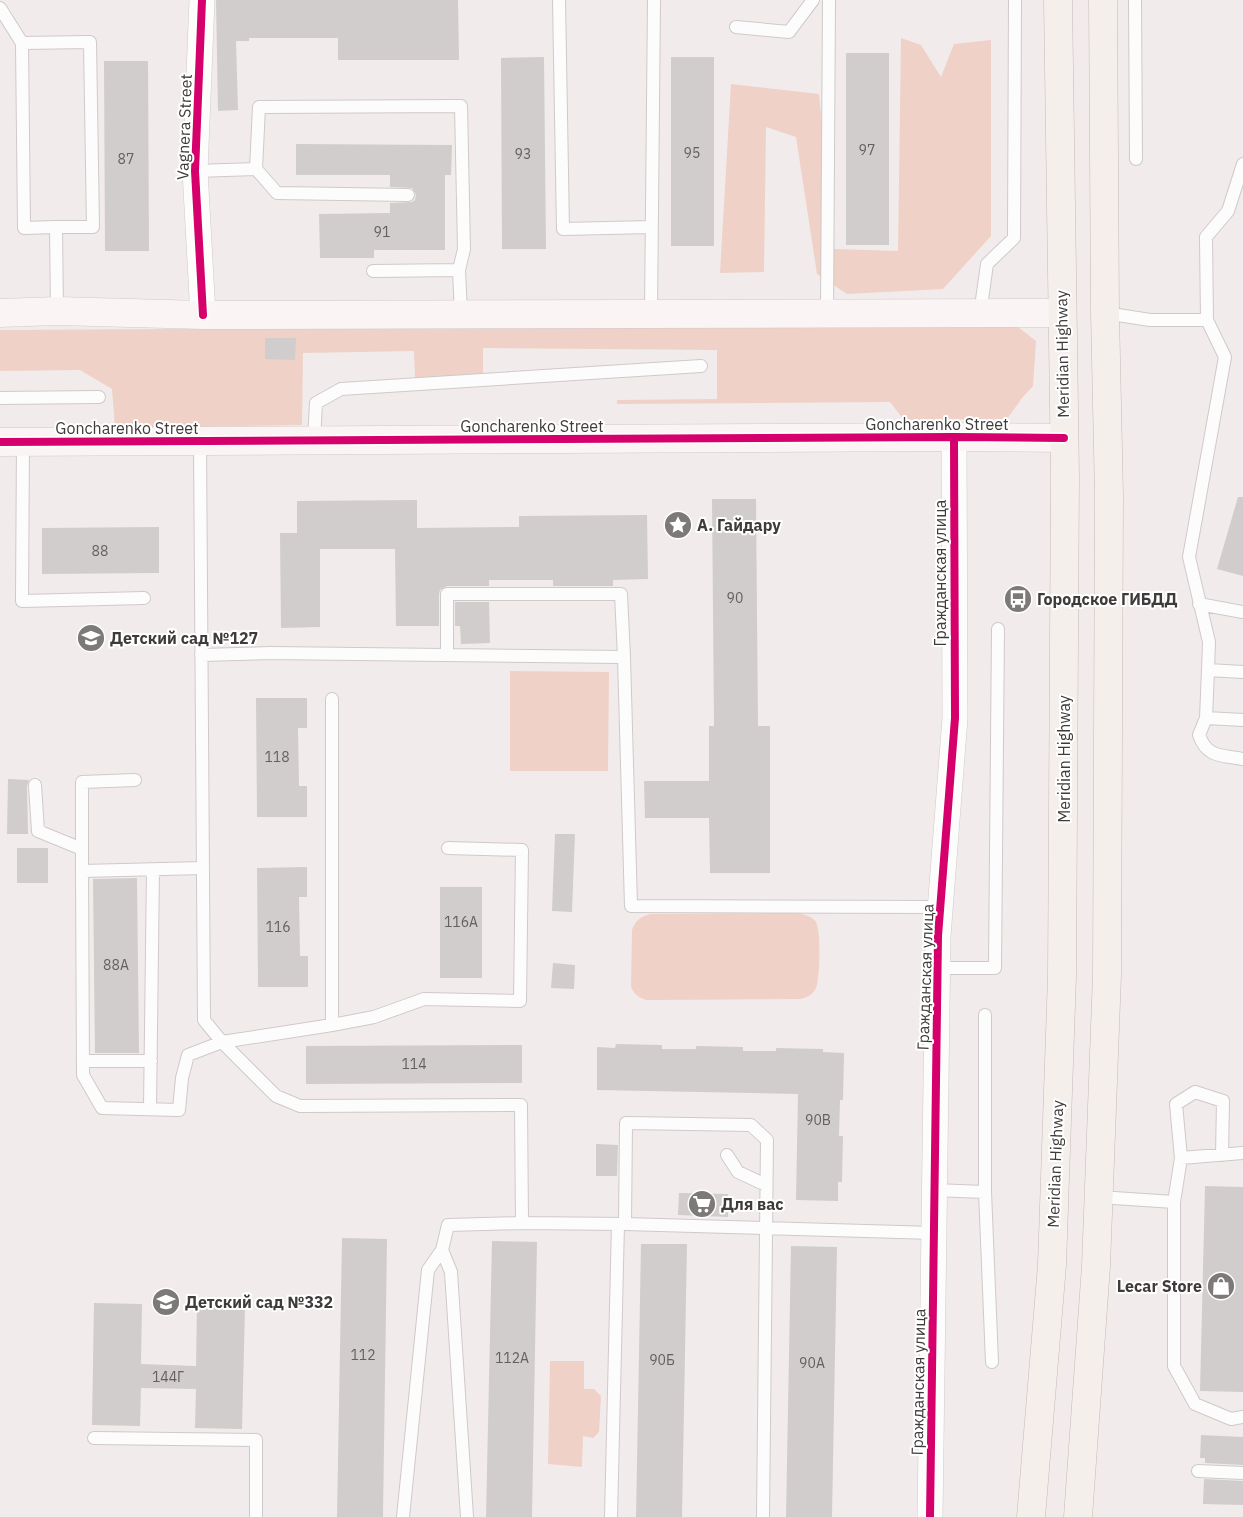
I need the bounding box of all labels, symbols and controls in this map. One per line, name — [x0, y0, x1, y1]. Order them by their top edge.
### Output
street label: Vagnera Street — [172, 74, 196, 180]
house number: 97 — [859, 141, 875, 159]
house number: 95 — [684, 144, 700, 162]
house number: 93 — [515, 145, 531, 163]
house number: 87 — [118, 150, 134, 168]
house number: 91 — [374, 223, 390, 241]
street label: Meridian Highway — [1051, 290, 1073, 418]
street label: Goncharenko Street — [865, 414, 1009, 434]
street label: Goncharenko Street — [460, 416, 604, 436]
street label: Goncharenko Street — [55, 418, 199, 438]
street label: Гражданская улица — [930, 499, 950, 646]
place icon: А. Гайдару — [663, 510, 693, 540]
place label: А. Гайдару — [697, 515, 781, 535]
house number: 88 — [92, 542, 108, 560]
bus stop icon: Городское ГИБДД — [1003, 584, 1033, 614]
house number: 90 — [727, 589, 743, 607]
place label: Городское ГИБДД — [1037, 589, 1177, 609]
school or university icon: Детский сад №127 — [76, 623, 106, 653]
place label: Детский сад №127 — [110, 628, 258, 648]
street label: Meridian Highway — [1054, 695, 1074, 823]
house number: 118 — [264, 748, 290, 766]
street label: Гражданская улица — [912, 903, 938, 1051]
house number: 116А — [444, 913, 478, 931]
house number: 116 — [265, 918, 291, 936]
house number: 88А — [103, 956, 129, 974]
house number: 114 — [401, 1055, 427, 1073]
street label: Meridian Highway — [1043, 1100, 1067, 1228]
house number: 90В — [805, 1111, 831, 1129]
supermarket icon: Для вас — [687, 1189, 717, 1219]
place label: Для вас — [721, 1194, 784, 1214]
shop icon: Lecar Store — [1206, 1271, 1236, 1301]
place label: Lecar Store — [1117, 1276, 1202, 1296]
school or university icon: Детский сад №332 — [151, 1287, 181, 1317]
place label: Детский сад №332 — [185, 1292, 333, 1312]
street label: Гражданская улица — [907, 1308, 929, 1456]
house number: 112 — [350, 1346, 376, 1364]
house number: 112А — [495, 1349, 529, 1367]
house number: 90Б — [649, 1351, 675, 1369]
house number: 90А — [799, 1354, 825, 1372]
house number: 144Г — [152, 1368, 184, 1386]

